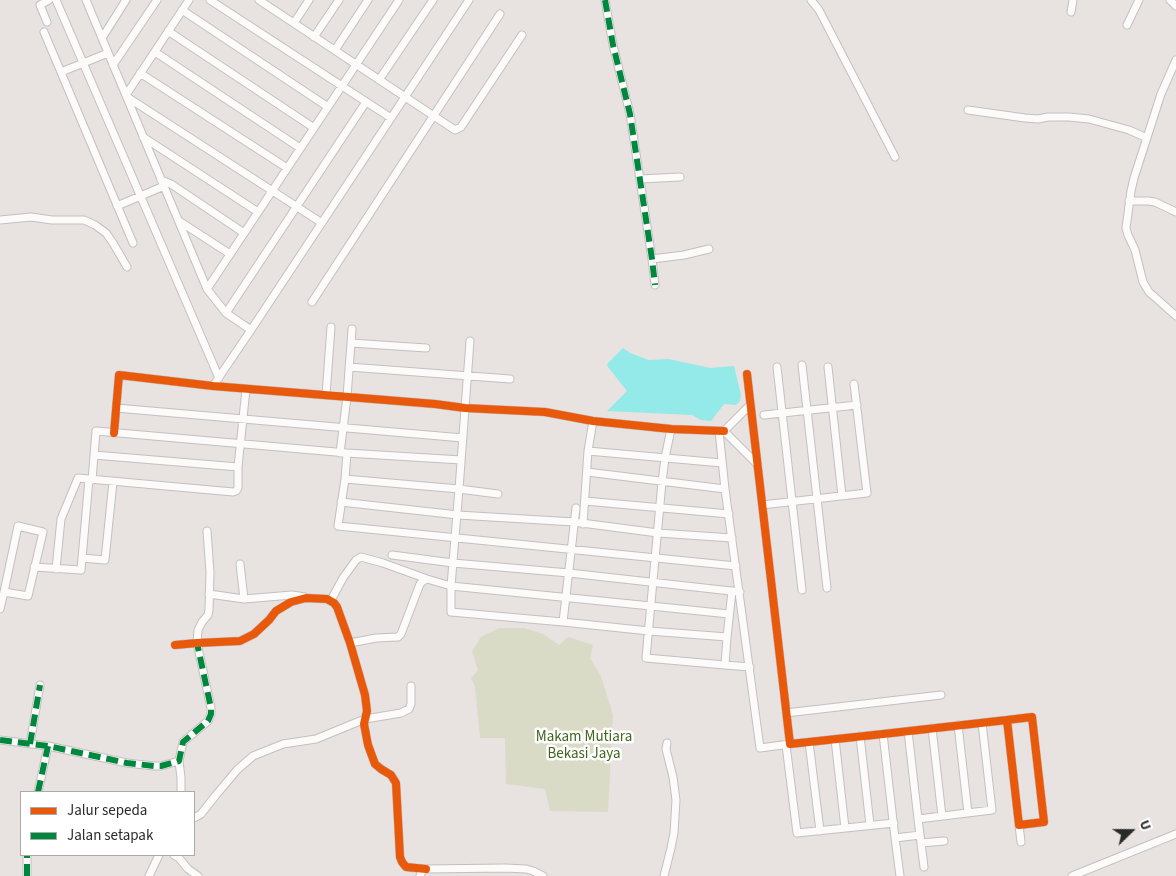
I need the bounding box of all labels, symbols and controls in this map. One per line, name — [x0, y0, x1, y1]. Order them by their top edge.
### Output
park label: Makam Mutiara Bekasi Jaya — [536, 729, 632, 764]
legend — [20, 791, 195, 856]
text: Jalur sepeda — [67, 800, 147, 821]
north arrow — [1106, 806, 1156, 856]
text: U — [1134, 817, 1156, 833]
text: Jalan setapak — [67, 825, 153, 846]

